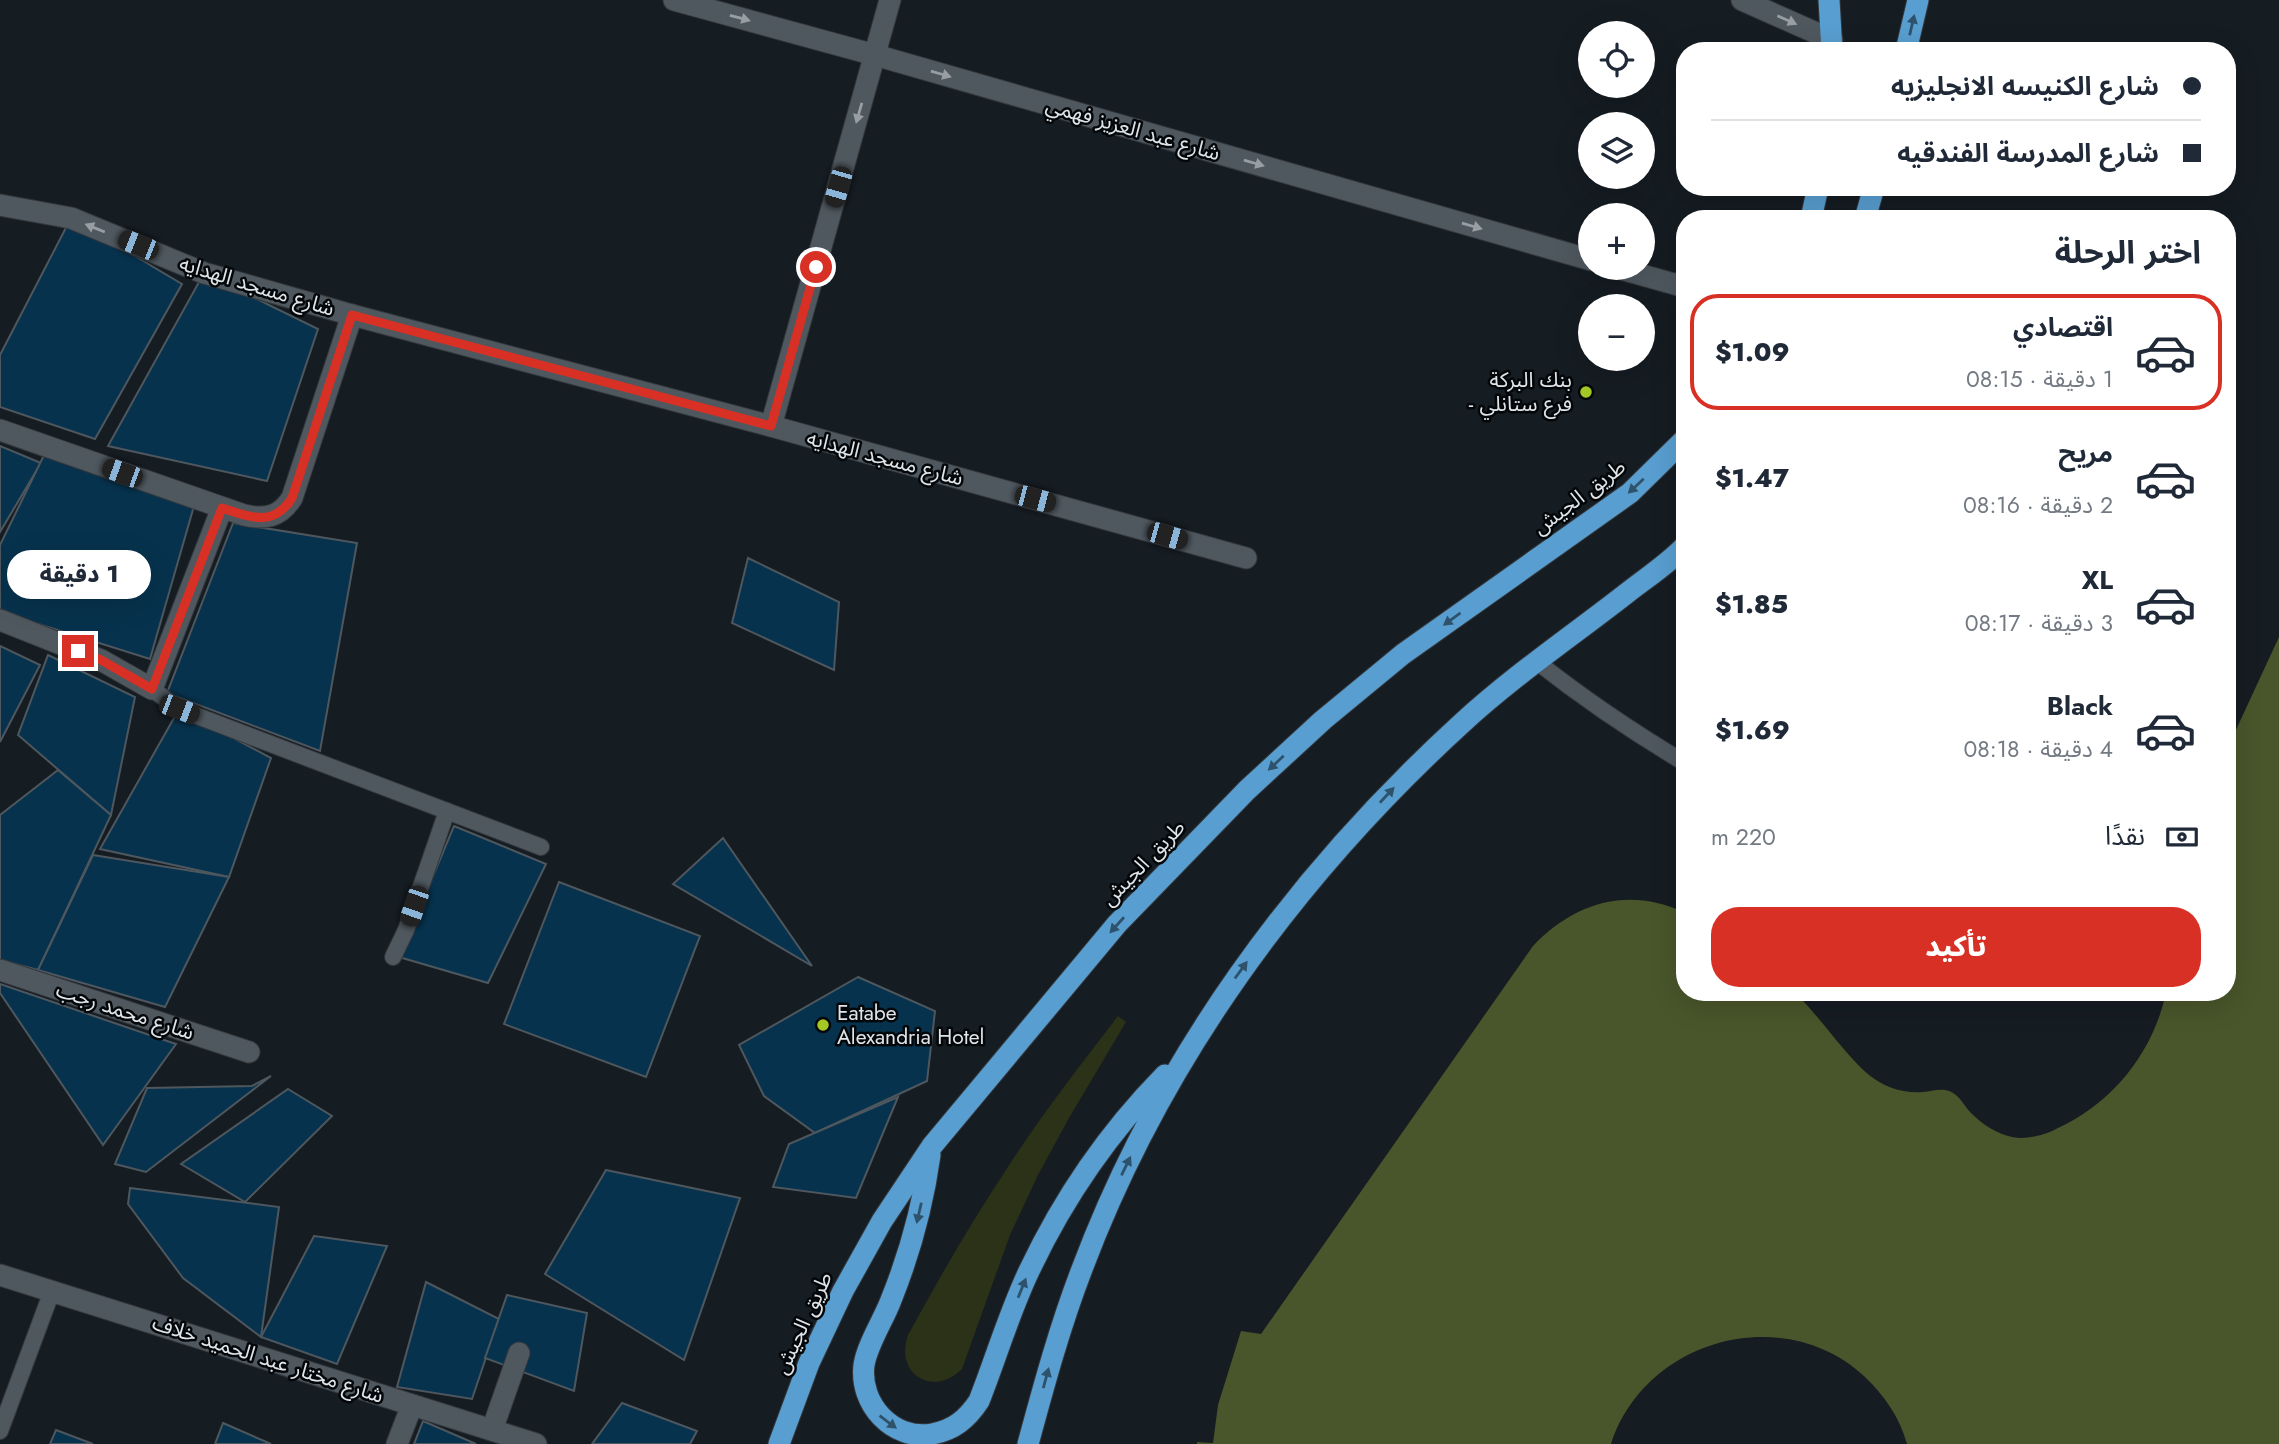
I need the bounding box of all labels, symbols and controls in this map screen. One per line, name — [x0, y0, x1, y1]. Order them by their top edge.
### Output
one-way arrow — [729, 13, 751, 24]
one-way arrow — [1777, 14, 1797, 26]
one-way arrow — [1907, 14, 1918, 36]
map controls — [1578, 21, 1655, 371]
button: locate — [1578, 21, 1655, 98]
text: شارع الكنيسه الانجليزيه — [1891, 67, 2159, 105]
one-way arrow — [930, 69, 951, 79]
street label: شارع عبد العزيز فهمي — [1042, 90, 1224, 169]
one-way arrow — [853, 102, 864, 124]
button: layers — [1578, 112, 1655, 189]
text: شارع المدرسة الفندقيه — [1897, 134, 2159, 172]
one-way arrow — [1243, 159, 1264, 169]
car — [823, 164, 854, 210]
button: + — [1578, 203, 1655, 280]
one-way arrow — [1462, 222, 1483, 232]
one-way arrow — [85, 223, 106, 234]
car — [115, 227, 162, 263]
text: اختر الرحلة — [2055, 229, 2201, 275]
street label: شارع مسجد الهدايه — [176, 248, 338, 324]
route start — [800, 251, 832, 283]
button: − — [1578, 294, 1655, 371]
text: اقتصادي — [2013, 308, 2113, 346]
icon: car — [2134, 321, 2197, 384]
text: $1.09 — [1715, 333, 1790, 371]
text: 1 دقيقة · 08:15 — [1966, 362, 2113, 396]
place label: بنك البركة - فرع ستانلي — [1469, 365, 1572, 420]
marker: بنك البركة - فرع ستانلي — [1578, 384, 1594, 400]
street label: شارع مسجد الهدايه — [803, 423, 967, 493]
text: مريح — [2058, 434, 2113, 472]
icon: car — [2134, 447, 2197, 510]
street label: طريق الجيش — [1526, 452, 1632, 542]
car — [99, 456, 146, 490]
text: $1.47 — [1715, 459, 1789, 497]
one-way arrow — [1628, 478, 1645, 495]
car — [1012, 483, 1059, 515]
text: 2 دقيقة · 08:16 — [1963, 488, 2113, 522]
car — [1144, 520, 1191, 552]
callout: 1 دقيقة — [6, 550, 150, 598]
text: 1 دقيقة — [39, 557, 119, 591]
text: XL — [2081, 561, 2113, 599]
icon: car — [2134, 573, 2197, 636]
text: $1.85 — [1715, 585, 1788, 623]
text: 3 دقيقة · 08:17 — [1965, 606, 2113, 640]
one-way arrow — [1443, 612, 1461, 626]
route end — [62, 635, 94, 667]
text: Black — [2047, 687, 2113, 725]
car — [156, 692, 203, 726]
icon: car — [2134, 699, 2197, 762]
text: $1.69 — [1715, 711, 1790, 749]
text: 4 دقيقة · 08:18 — [1963, 732, 2113, 766]
one-way arrow — [1268, 755, 1285, 771]
one-way arrow — [1379, 786, 1395, 804]
street label: طريق الجيش — [1094, 813, 1192, 913]
text: نقدًا — [2105, 817, 2145, 855]
icon: cash — [2163, 818, 2201, 856]
text: 220 m — [1711, 820, 1776, 854]
car — [398, 883, 431, 929]
button: تأكيد — [1711, 907, 2201, 987]
one-way arrow — [1109, 916, 1125, 933]
one-way arrow — [1234, 961, 1248, 979]
street label: شارع محمد رجب — [52, 975, 198, 1047]
place label: Eatabe Alexandria Hotel — [837, 998, 984, 1052]
marker: Eatabe Alexandria Hotel — [815, 1017, 831, 1033]
one-way arrow — [1121, 1156, 1132, 1176]
one-way arrow — [914, 1202, 925, 1224]
street label: طريق الجيش — [766, 1267, 840, 1379]
one-way arrow — [1017, 1278, 1028, 1299]
street label: شارع مختار عبد الحميد خلاف — [148, 1307, 388, 1411]
one-way arrow — [1041, 1367, 1051, 1388]
one-way arrow — [879, 1414, 897, 1429]

